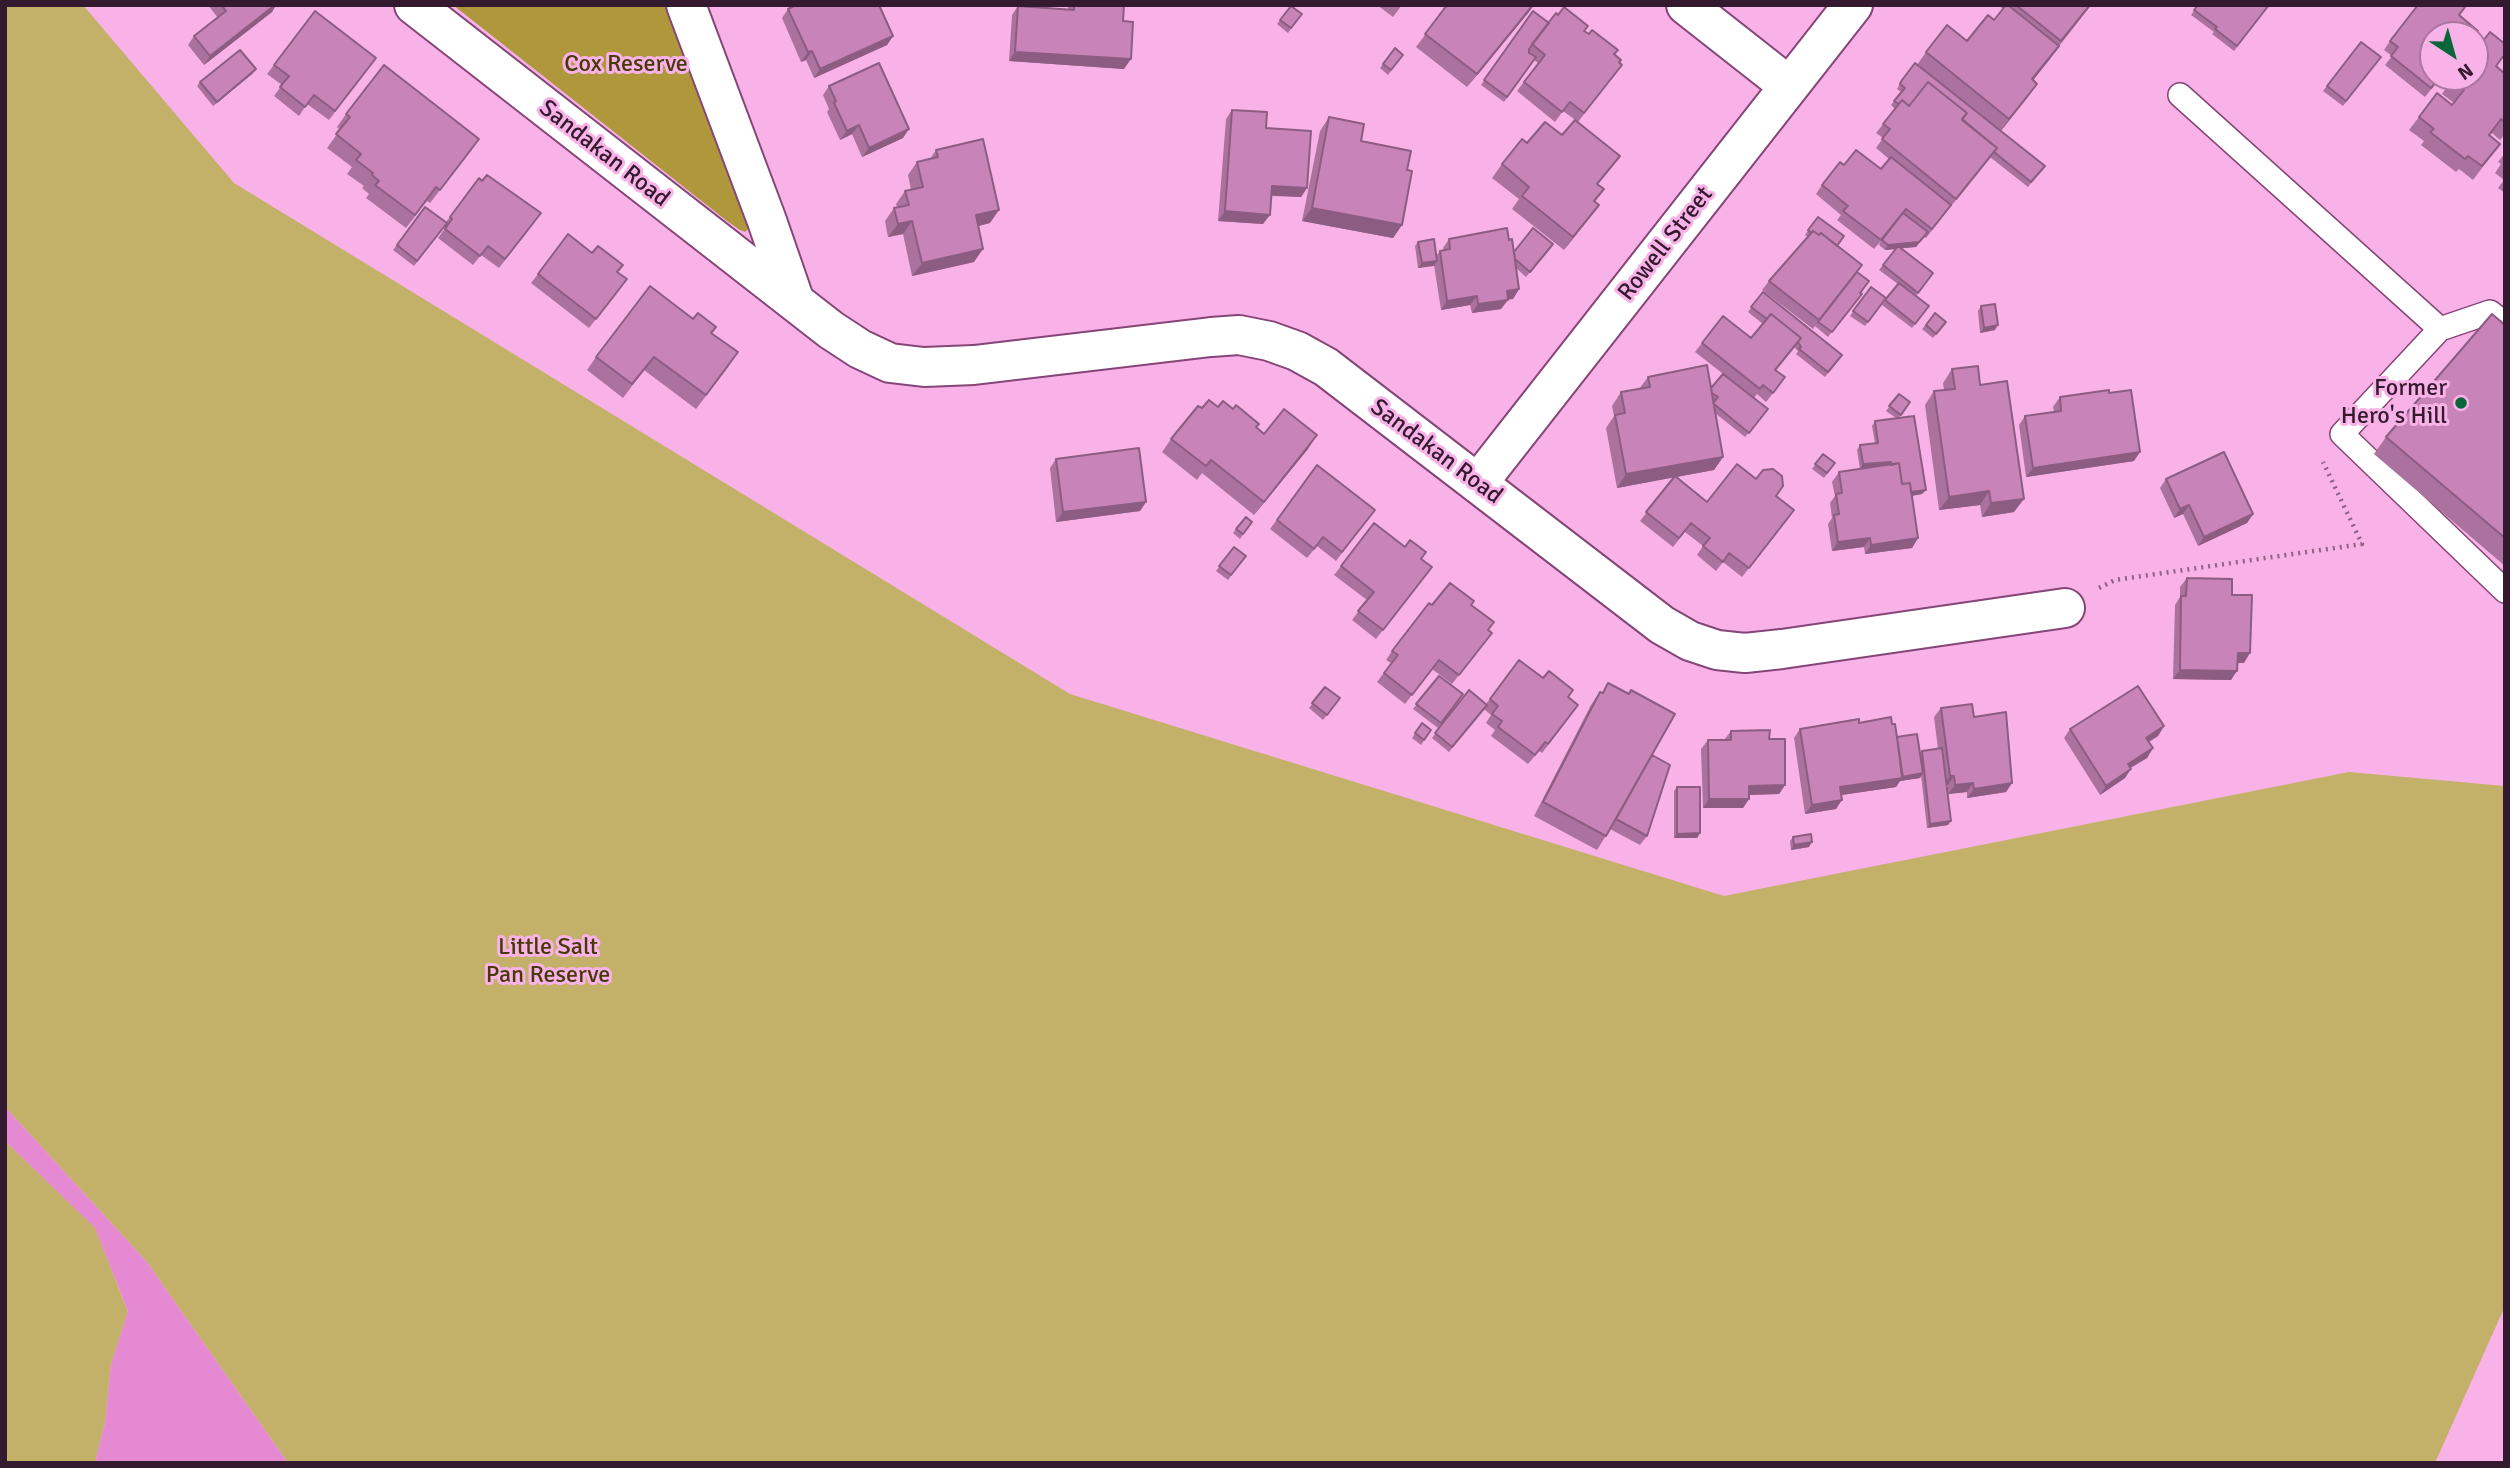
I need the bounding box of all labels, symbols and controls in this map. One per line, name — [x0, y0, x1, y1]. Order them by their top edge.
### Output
north arrow — [2419, 21, 2489, 91]
park label: Cox Reserve — [564, 51, 688, 79]
text: N — [2453, 58, 2478, 85]
street label: Sandakan Road — [533, 94, 675, 214]
street label: Rowell Street — [1612, 181, 1720, 307]
place label: Former Hero's Hill — [2341, 375, 2447, 431]
street label: Sandakan Road — [1364, 393, 1508, 511]
marker: Former Hero's Hill — [2453, 395, 2469, 411]
park label: Little Salt Pan Reserve — [486, 934, 610, 990]

